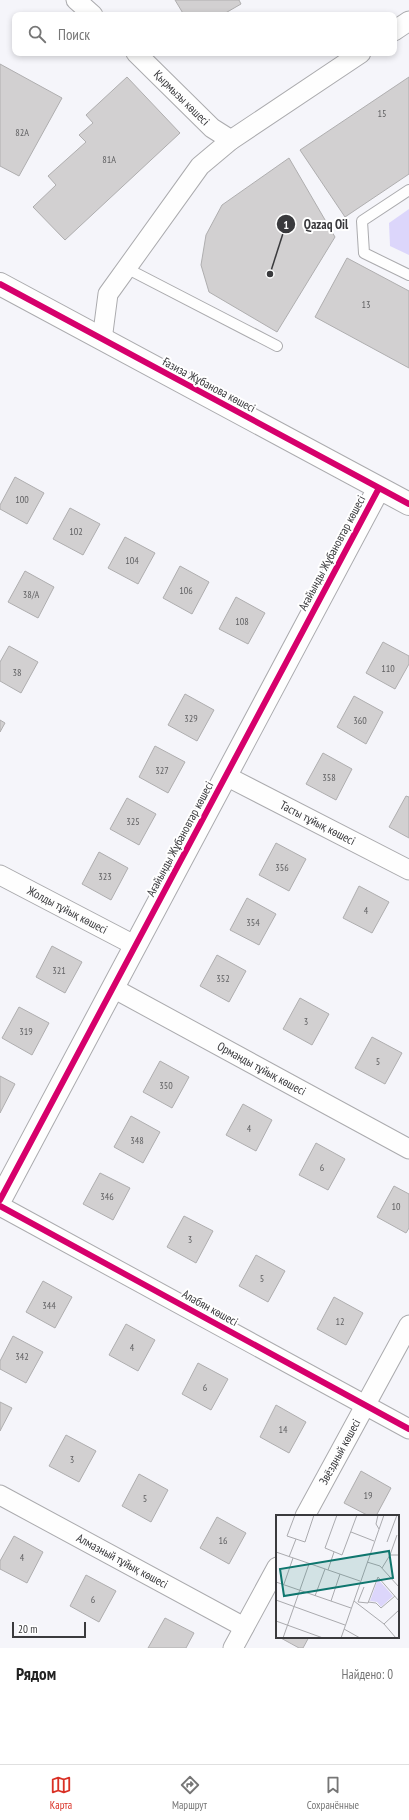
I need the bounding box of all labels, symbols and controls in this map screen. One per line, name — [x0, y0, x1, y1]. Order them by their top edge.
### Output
search box — [12, 12, 397, 56]
icon: search — [26, 23, 48, 45]
text: Поиск — [58, 25, 90, 44]
street label: Қырмызы көшесі — [151, 67, 213, 128]
house number: 15 — [378, 107, 387, 120]
house number: 82А — [15, 126, 29, 139]
house number: 81А — [102, 153, 116, 166]
callout: Qazaq Oil — [276, 212, 357, 237]
text: Qazaq Oil — [304, 216, 349, 233]
text: 1 — [283, 217, 289, 232]
house number: 13 — [362, 298, 371, 311]
street label: Ғазиза Жұбанова көшесі — [160, 354, 258, 415]
house number: 100 — [15, 493, 29, 506]
street label: Ағайынды Жұбановтар көшесі — [295, 493, 368, 613]
house number: 102 — [69, 525, 83, 538]
house number: 104 — [125, 554, 139, 567]
house number: 106 — [179, 584, 193, 597]
house number: 38/А — [23, 588, 40, 601]
house number: 108 — [235, 615, 249, 628]
house number: 110 — [381, 662, 395, 675]
house number: 38 — [13, 666, 22, 679]
house number: 329 — [184, 712, 198, 725]
house number: 360 — [353, 714, 367, 727]
house number: 327 — [155, 764, 169, 777]
house number: 358 — [322, 771, 336, 784]
street label: Ағайынды Жұбановтар көшесі — [143, 779, 216, 899]
street label: Тасты тұйық көшесі — [278, 797, 358, 848]
house number: 325 — [126, 815, 140, 828]
house number: 356 — [275, 861, 289, 874]
house number: 323 — [98, 870, 112, 883]
street label: Жолды тұйық көшесі — [24, 882, 110, 937]
house number: 4 — [364, 904, 369, 917]
house number: 354 — [246, 916, 260, 929]
house number: 321 — [52, 964, 66, 977]
house number: 352 — [216, 972, 230, 985]
house number: 3 — [304, 1015, 308, 1028]
house number: 319 — [19, 1025, 33, 1038]
street label: Орманды тұйық көшесі — [215, 1038, 309, 1099]
house number: 5 — [376, 1055, 380, 1068]
house number: 350 — [159, 1079, 173, 1092]
house number: 4 — [247, 1122, 252, 1135]
house number: 348 — [130, 1134, 144, 1147]
house number: 6 — [320, 1161, 325, 1174]
house number: 346 — [100, 1190, 114, 1203]
house number: 10 — [392, 1200, 401, 1213]
house number: 3 — [188, 1233, 192, 1246]
house number: 5 — [260, 1272, 264, 1285]
street label: Алабян көшесі — [180, 1286, 241, 1329]
house number: 344 — [42, 1299, 56, 1312]
house number: 12 — [336, 1315, 345, 1328]
house number: 4 — [130, 1341, 135, 1354]
house number: 342 — [15, 1350, 29, 1363]
house number: 6 — [203, 1381, 208, 1394]
street label: Звёздный көшесі — [315, 1416, 363, 1487]
house number: 14 — [279, 1423, 288, 1436]
house number: 3 — [70, 1453, 74, 1466]
house number: 19 — [364, 1489, 373, 1502]
house number: 5 — [143, 1492, 147, 1505]
inset map — [276, 1515, 399, 1638]
street label: Алмазный тұйық көшесі — [74, 1530, 171, 1591]
house number: 16 — [219, 1534, 228, 1547]
house number: 4 — [20, 1551, 25, 1564]
house number: 6 — [91, 1593, 96, 1606]
scale bar — [12, 1620, 86, 1639]
text: 20 m — [18, 1622, 37, 1636]
text: Рядом — [16, 1663, 56, 1685]
text: Найдено: 0 — [342, 1666, 393, 1683]
tab: Карта — [50, 1774, 72, 1812]
tab: Маршрут — [172, 1774, 207, 1812]
tab: Сохранённые — [307, 1774, 359, 1812]

